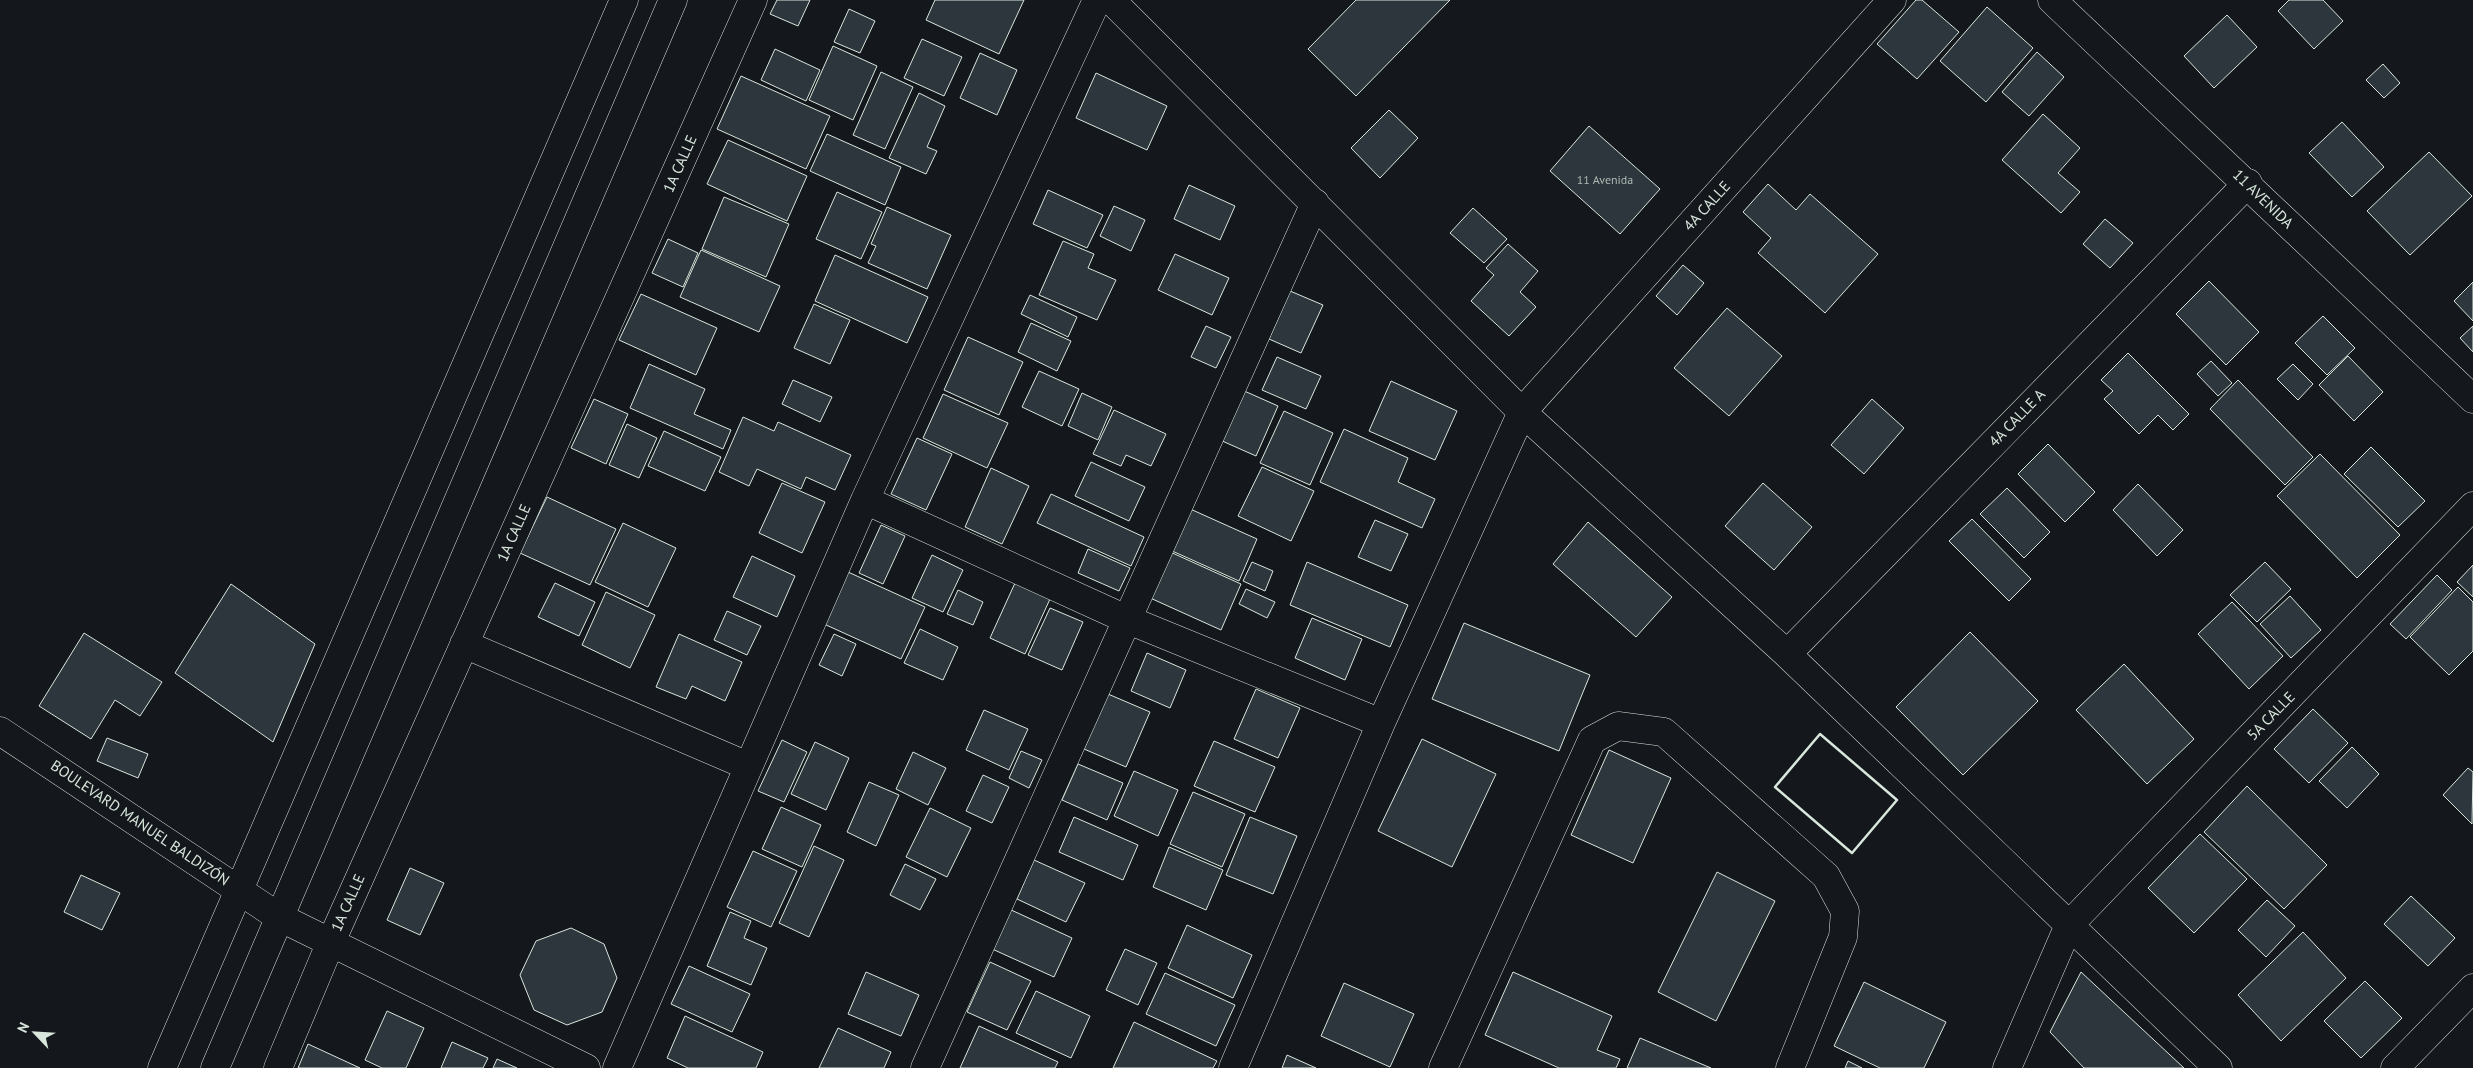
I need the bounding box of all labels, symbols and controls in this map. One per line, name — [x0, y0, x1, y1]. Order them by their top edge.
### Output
street label: 1A CALLE — [658, 132, 701, 195]
street label: 11 AVENIDA — [2229, 165, 2298, 232]
house number: 11 Avenida — [1577, 172, 1633, 187]
street label: 4A CALLE — [1679, 177, 1734, 235]
street label: 4A CALLE A — [1984, 385, 2049, 451]
street label: 1A CALLE — [492, 501, 535, 564]
street label: 5A CALLE — [2243, 687, 2299, 744]
street label: BOULEVARD MANUEL BALDIZÓN — [47, 756, 233, 890]
street label: 1A CALLE — [326, 871, 369, 934]
north arrow — [10, 1008, 60, 1058]
text: N — [13, 1020, 33, 1035]

